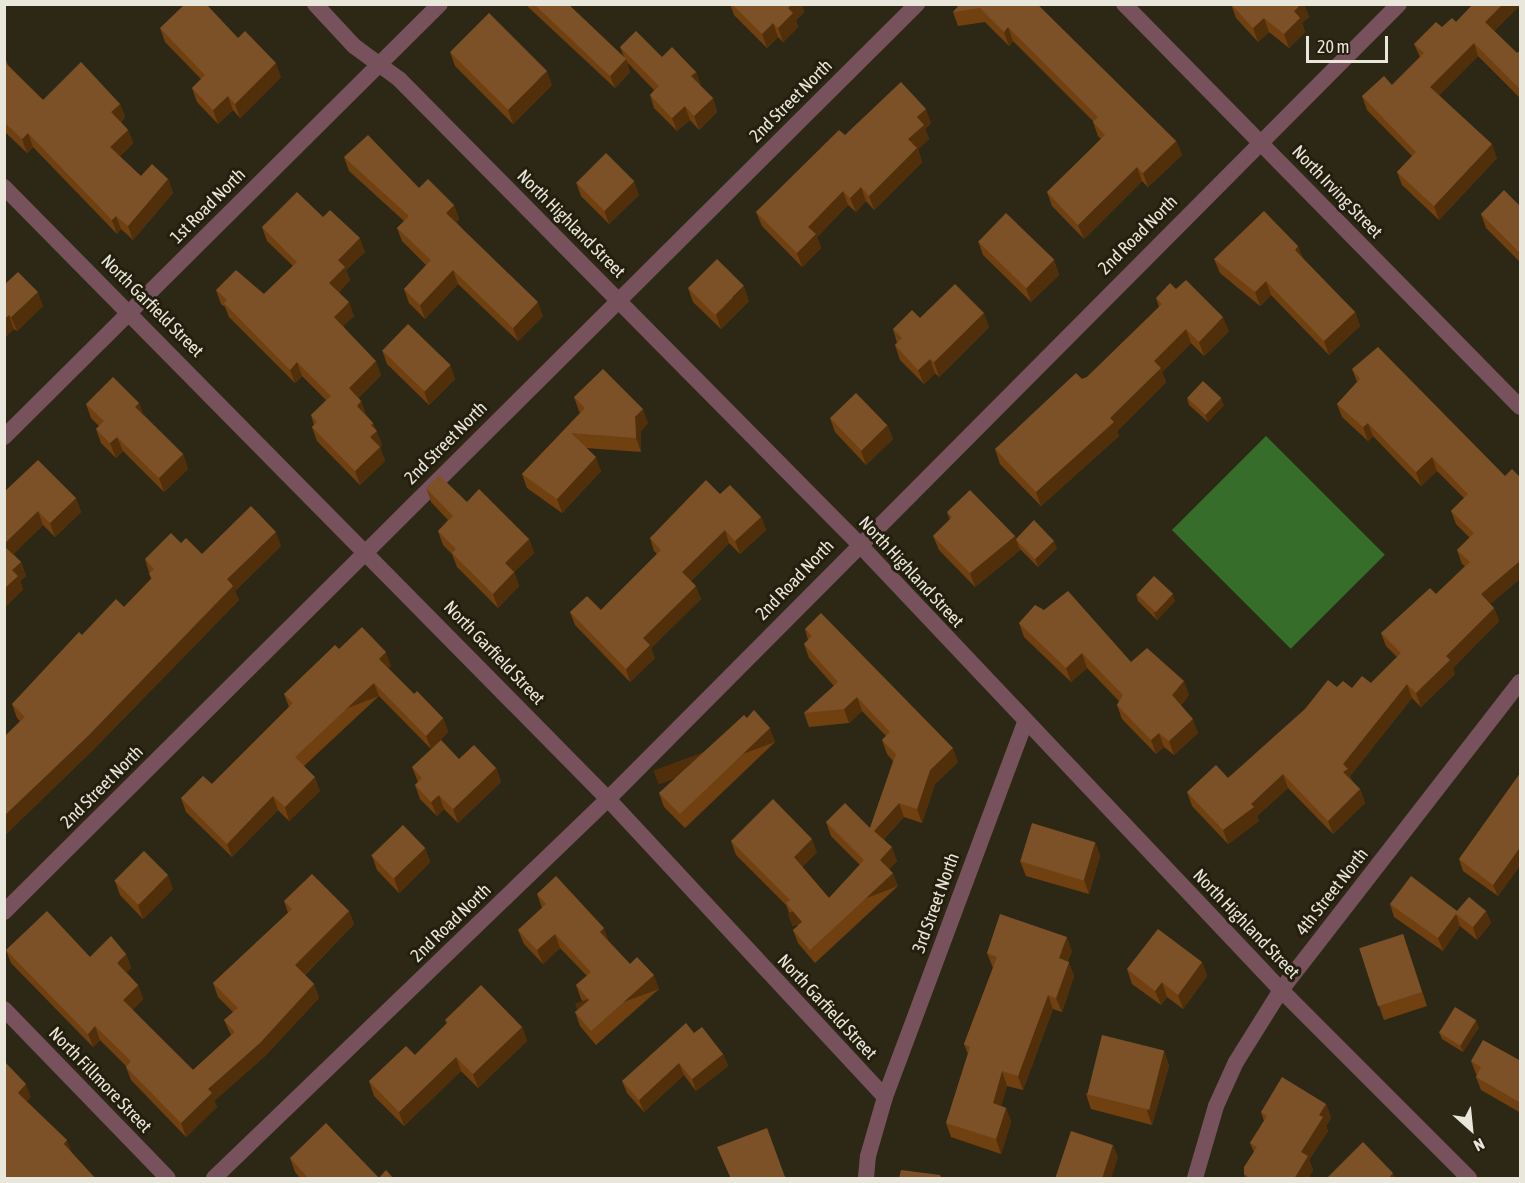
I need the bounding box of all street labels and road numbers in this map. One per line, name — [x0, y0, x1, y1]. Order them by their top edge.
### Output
street label: 2nd Street North — [745, 55, 837, 147]
street label: North Irving Street — [1287, 141, 1387, 243]
street label: 1st Road North — [166, 164, 250, 248]
street label: North Highland Street — [512, 165, 630, 283]
street label: 2nd Road North — [1094, 191, 1182, 279]
street label: North Garfield Street — [96, 250, 208, 362]
street label: 2nd Street North — [400, 397, 492, 489]
street label: North Highland Street — [854, 512, 968, 632]
street label: 2nd Road North — [751, 535, 839, 625]
street label: North Garfield Street — [439, 597, 549, 709]
street label: 2nd Street North — [56, 741, 148, 833]
street label: 4th Street North — [1291, 844, 1373, 940]
street label: 3rd Street North — [908, 850, 964, 956]
street label: North Highland Street — [1188, 865, 1304, 983]
street label: 2nd Road North — [406, 879, 496, 967]
street label: North Garfield Street — [773, 950, 881, 1064]
street label: North Fillmore Street — [44, 1023, 156, 1137]

